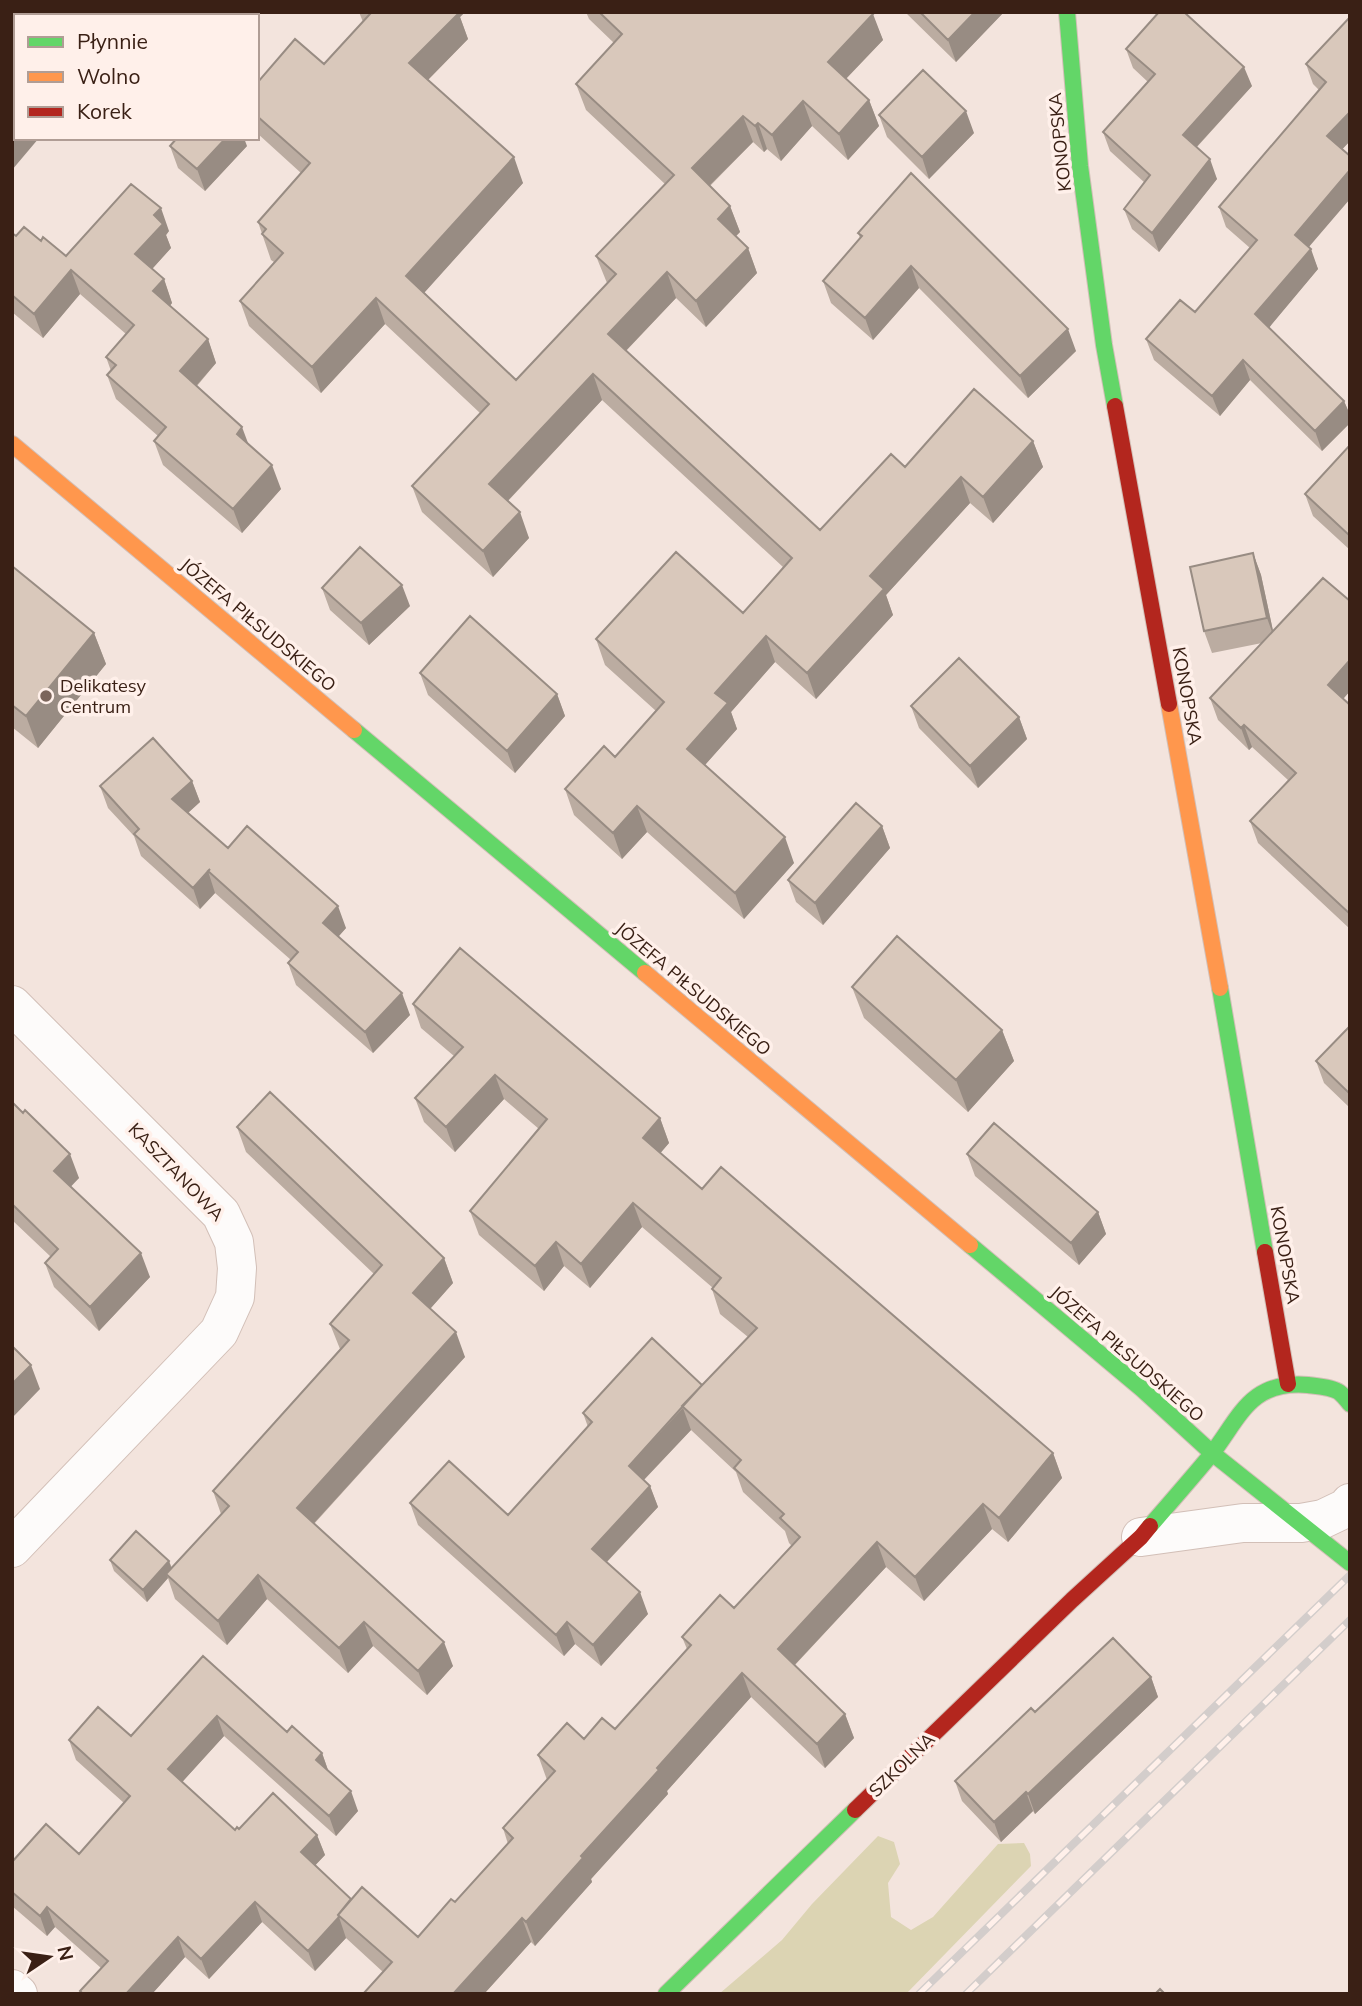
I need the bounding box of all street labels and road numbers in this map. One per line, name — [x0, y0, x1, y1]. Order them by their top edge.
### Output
street label: KONOPSKA — [1043, 92, 1076, 193]
street label: JÓZEFA PIŁSUDSKIEGO — [176, 553, 341, 697]
street label: KONOPSKA — [1168, 645, 1207, 747]
street label: JÓZEFA PIŁSUDSKIEGO — [611, 917, 776, 1061]
street label: KASZTANOWA — [124, 1118, 229, 1226]
street label: KONOPSKA — [1266, 1204, 1305, 1306]
street label: JÓZEFA PIŁSUDSKIEGO — [1046, 1281, 1209, 1427]
street label: SZKOLNA — [864, 1728, 940, 1802]

